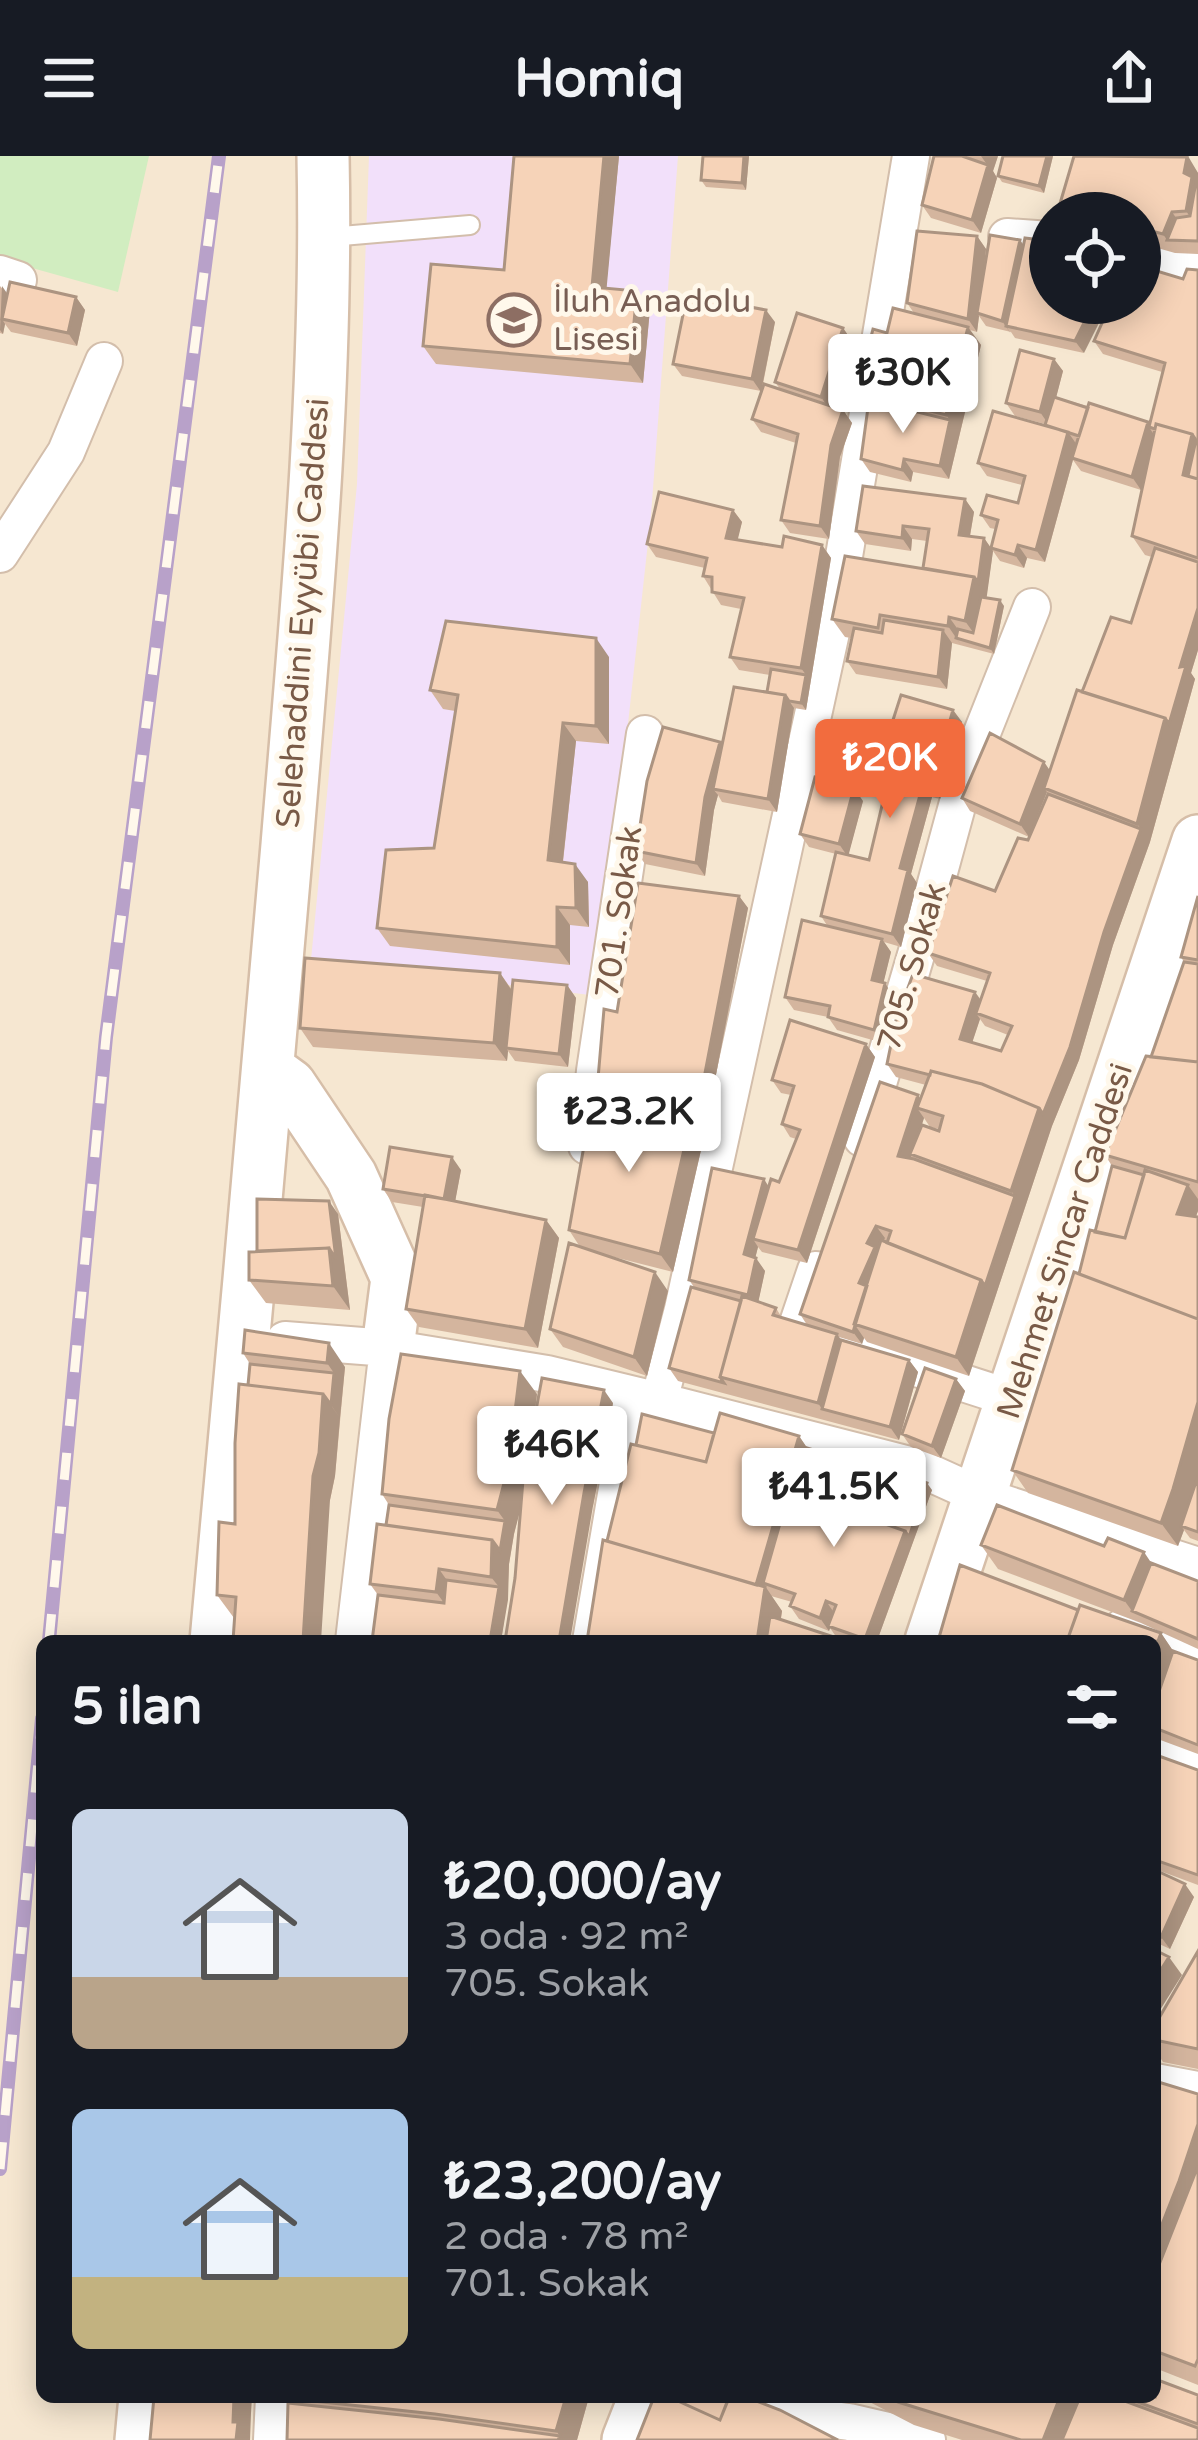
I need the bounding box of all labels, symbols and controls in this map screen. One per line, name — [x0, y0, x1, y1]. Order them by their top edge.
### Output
icon: menu — [36, 45, 102, 111]
icon: share — [1096, 45, 1162, 111]
text: Homiq — [514, 46, 684, 111]
map controls — [1029, 192, 1161, 324]
button: locate — [1029, 192, 1161, 324]
place label: İluh Anadolu Lisesi — [553, 282, 751, 359]
school or university icon: İluh Anadolu Lisesi — [486, 292, 542, 348]
pin: ₺30K — [832, 334, 974, 436]
text: ₺30K — [855, 349, 951, 396]
street label: Selehaddini Eyyübi Caddesi — [269, 397, 337, 829]
pin: ₺20K — [819, 719, 961, 821]
text: ₺20K — [842, 734, 938, 781]
street label: 701. Sokak — [588, 823, 650, 1001]
street label: 705. Sokak — [869, 878, 955, 1056]
street label: Mehmet Sincar Caddesi — [989, 1058, 1141, 1424]
pin: ₺23.2K — [531, 1073, 727, 1175]
text: ₺23.2K — [564, 1088, 694, 1135]
pin: ₺46K — [481, 1406, 623, 1508]
text: ₺46K — [504, 1421, 600, 1468]
pin: ₺41.5K — [736, 1448, 932, 1550]
text: ₺41.5K — [769, 1463, 899, 1510]
icon: filters — [1059, 1674, 1125, 1740]
text: 5 ilan — [72, 1676, 202, 1738]
text: ₺20,000/ay — [444, 1851, 722, 1913]
icon: home — [168, 1857, 312, 2001]
text: 3 oda · 92 m² — [444, 1913, 689, 1960]
text: 705. Sokak — [444, 1960, 649, 2007]
text: ₺23,200/ay — [444, 2151, 722, 2213]
icon: home — [168, 2157, 312, 2301]
text: 2 oda · 78 m² — [444, 2213, 689, 2260]
text: 701. Sokak — [444, 2260, 650, 2307]

